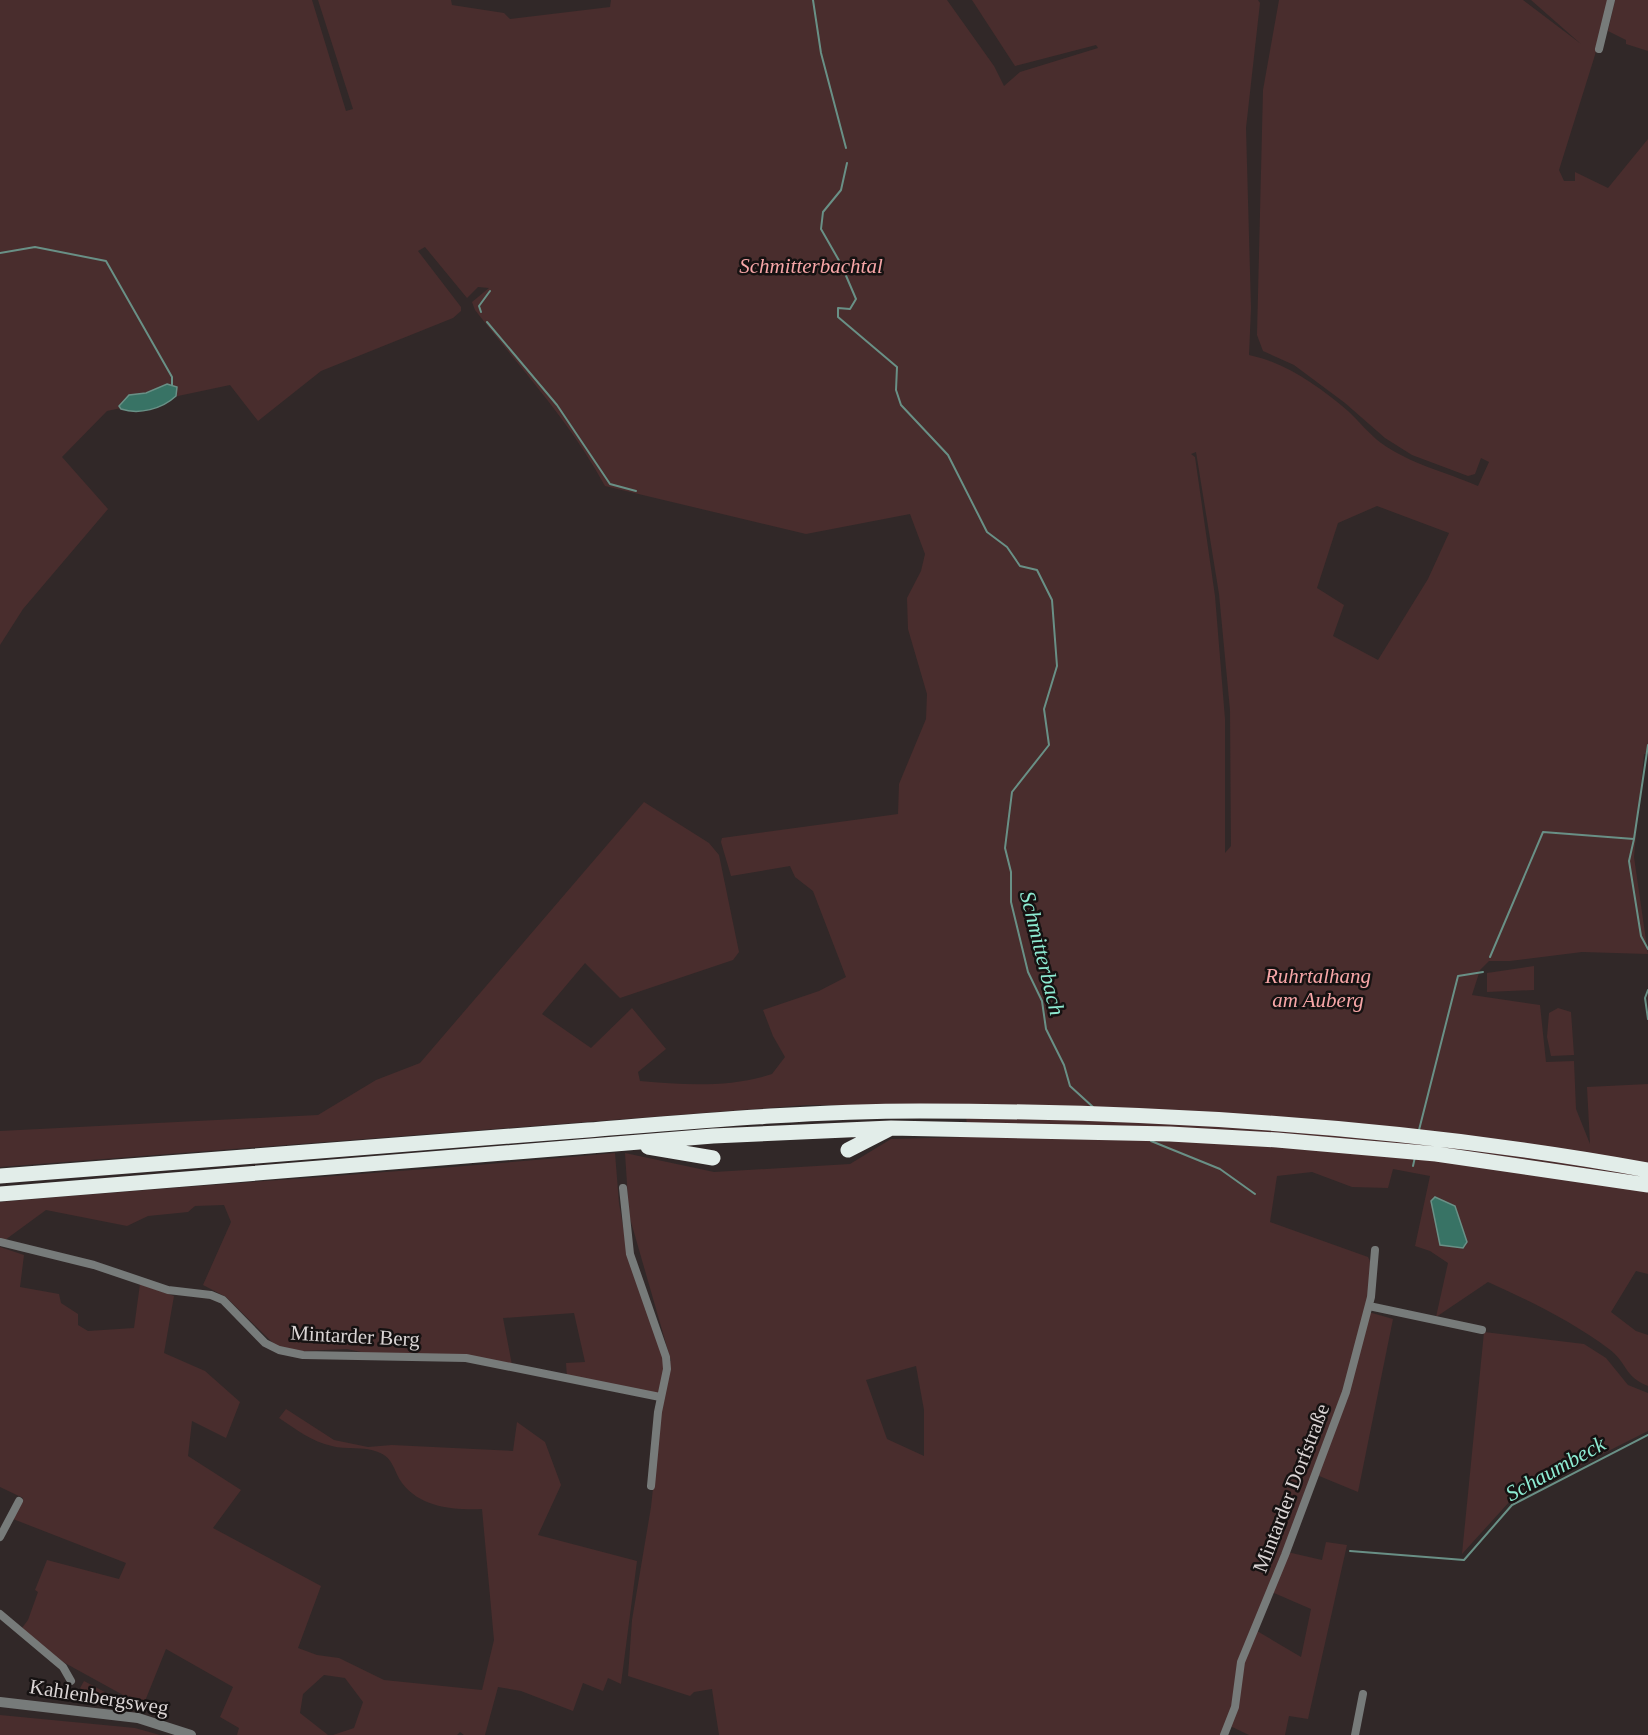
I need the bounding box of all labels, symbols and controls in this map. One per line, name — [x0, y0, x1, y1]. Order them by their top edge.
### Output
park label: Schmitterbachtal — [739, 254, 883, 278]
water label: Schmitterbach — [1015, 888, 1070, 1018]
park label: Ruhrtalhang am Auberg — [1264, 964, 1371, 1012]
street label: Mintarder Berg — [290, 1321, 421, 1351]
street label: Mintarder Dorfstraße — [1248, 1400, 1334, 1576]
water label: Schaumbeck — [1501, 1430, 1610, 1506]
street label: Kahlenbergsweg — [28, 1674, 171, 1720]

